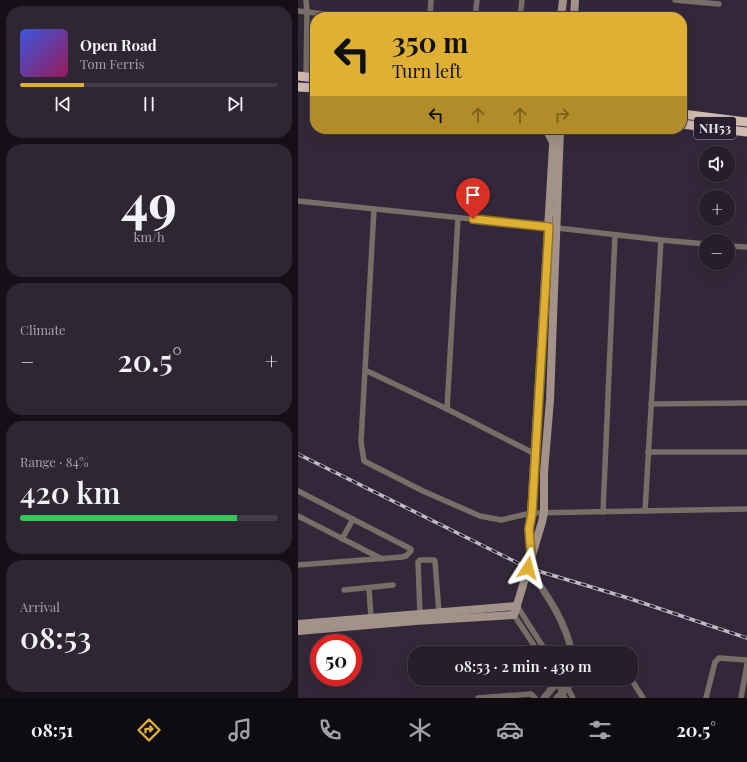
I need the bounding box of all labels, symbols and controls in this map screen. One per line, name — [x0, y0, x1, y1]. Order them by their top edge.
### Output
text: 350 m — [392, 23, 468, 60]
icon: left — [326, 28, 378, 80]
text: Open Road — [80, 35, 157, 55]
text: Tom Ferris — [80, 55, 144, 72]
text: Turn left — [392, 59, 462, 83]
icon: previous — [52, 93, 74, 115]
icon: pause — [138, 93, 160, 115]
icon: next — [224, 93, 246, 115]
icon: left — [425, 104, 447, 126]
icon: ahead — [467, 104, 489, 126]
icon: ahead — [509, 104, 531, 126]
icon: right — [551, 104, 573, 126]
road number: NH53 — [694, 117, 736, 139]
map controls — [699, 146, 735, 270]
button: sound — [699, 146, 735, 182]
text: 49 — [121, 167, 177, 236]
pin — [456, 178, 490, 219]
icon: arrive — [462, 184, 484, 206]
button: + — [699, 190, 735, 226]
text: km/h — [133, 228, 165, 245]
button: − — [699, 234, 735, 270]
text: Climate — [20, 321, 66, 338]
text: 20.5° — [117, 340, 182, 380]
text: − — [20, 346, 34, 376]
text: + — [265, 346, 278, 376]
text: Range · 84% — [20, 453, 89, 470]
text: 420 km — [20, 472, 120, 512]
position arrow — [507, 547, 549, 589]
text: Arrival — [20, 598, 60, 615]
text: 08:53 — [20, 617, 91, 657]
speed limit sign: 50 — [310, 634, 362, 686]
text: 08:53 · 2 min · 430 m — [454, 656, 592, 676]
icon: directions — [135, 716, 163, 744]
icon: music — [226, 716, 254, 744]
icon: phone — [316, 716, 344, 744]
icon: climate — [406, 716, 434, 744]
icon: car — [496, 716, 524, 744]
icon: filters — [586, 716, 614, 744]
text: 08:51 — [31, 718, 73, 742]
text: 20.5° — [676, 718, 716, 742]

